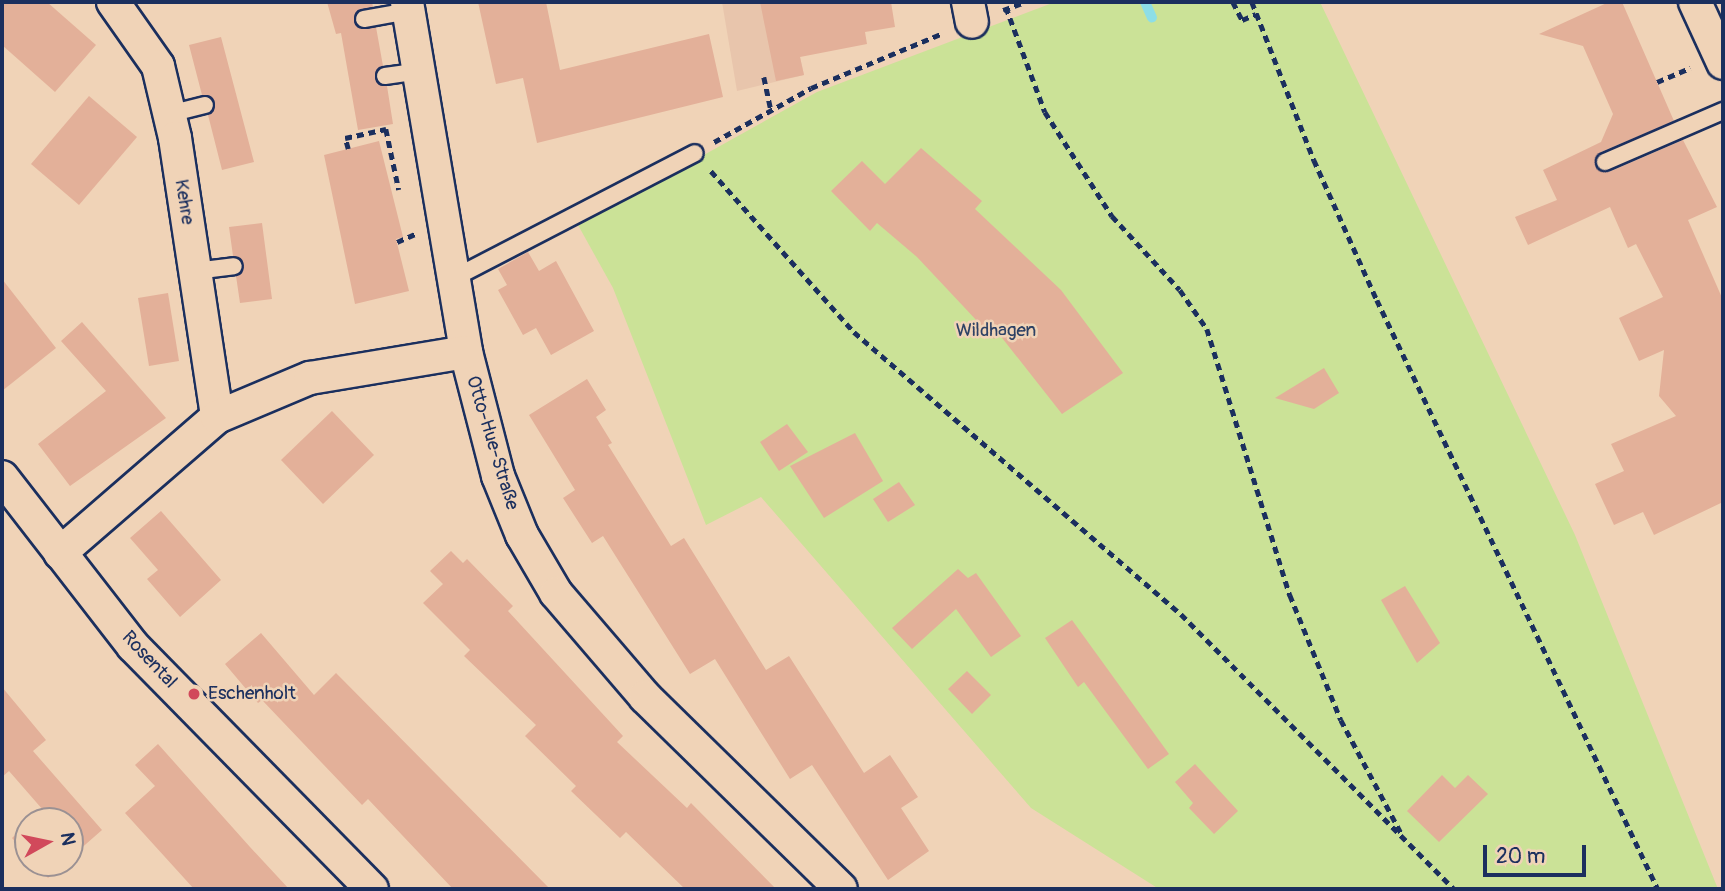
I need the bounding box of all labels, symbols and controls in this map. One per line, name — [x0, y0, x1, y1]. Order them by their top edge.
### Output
street label: Kehre — [169, 178, 199, 226]
park label: Wildhagen — [956, 320, 1036, 342]
street label: Otto-Hue-Straße — [461, 373, 523, 513]
street label: Rosental — [117, 627, 181, 693]
place label: Eschenholt — [208, 683, 296, 705]
marker: Eschenholt — [186, 686, 202, 702]
north arrow — [14, 807, 84, 877]
text: N — [55, 831, 81, 847]
scale bar — [1487, 832, 1590, 876]
text: 20 m — [1496, 843, 1545, 870]

